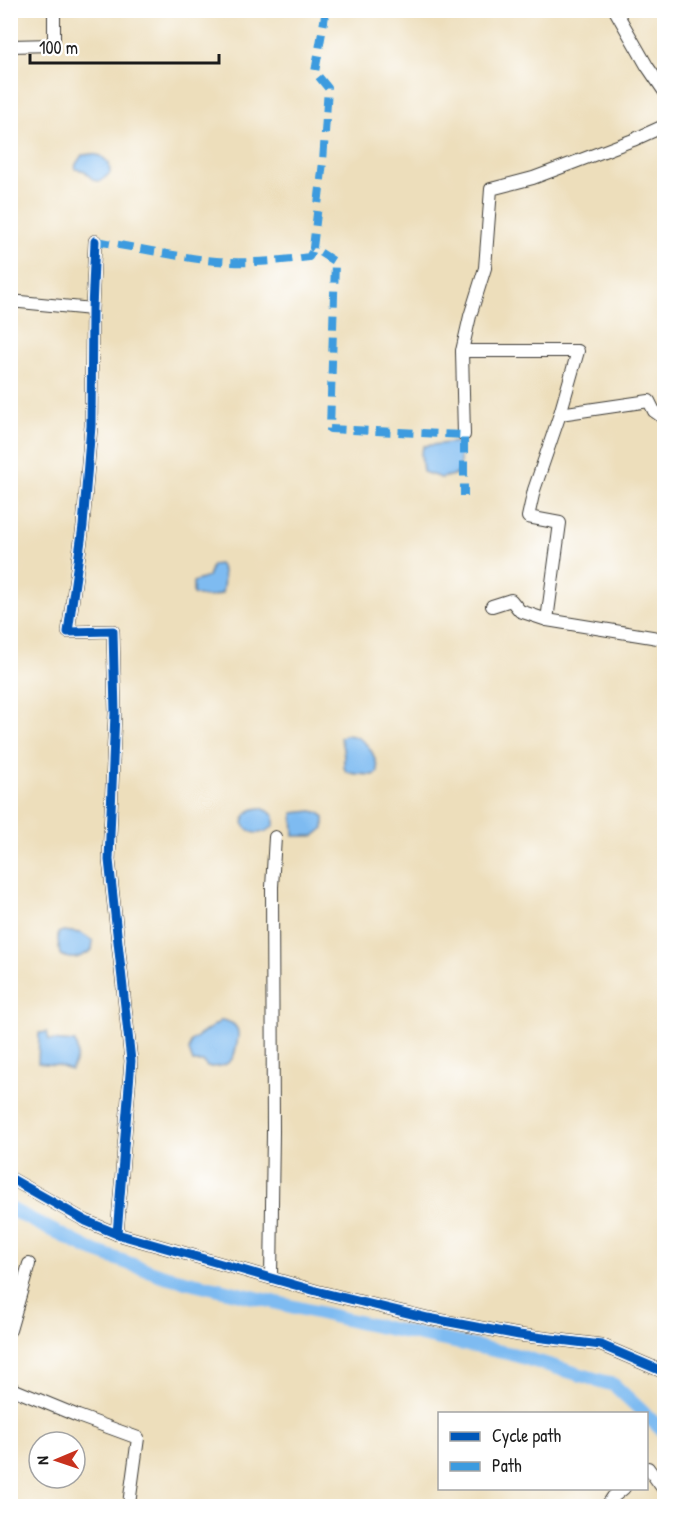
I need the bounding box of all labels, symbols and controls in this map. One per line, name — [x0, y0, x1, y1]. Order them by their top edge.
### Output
scale bar — [30, 27, 219, 65]
text: 100 m — [39, 35, 78, 60]
legend — [438, 1412, 648, 1490]
text: Cycle path — [492, 1423, 562, 1448]
north arrow — [27, 1430, 87, 1490]
text: Path — [492, 1453, 522, 1478]
text: N — [31, 1455, 53, 1465]

